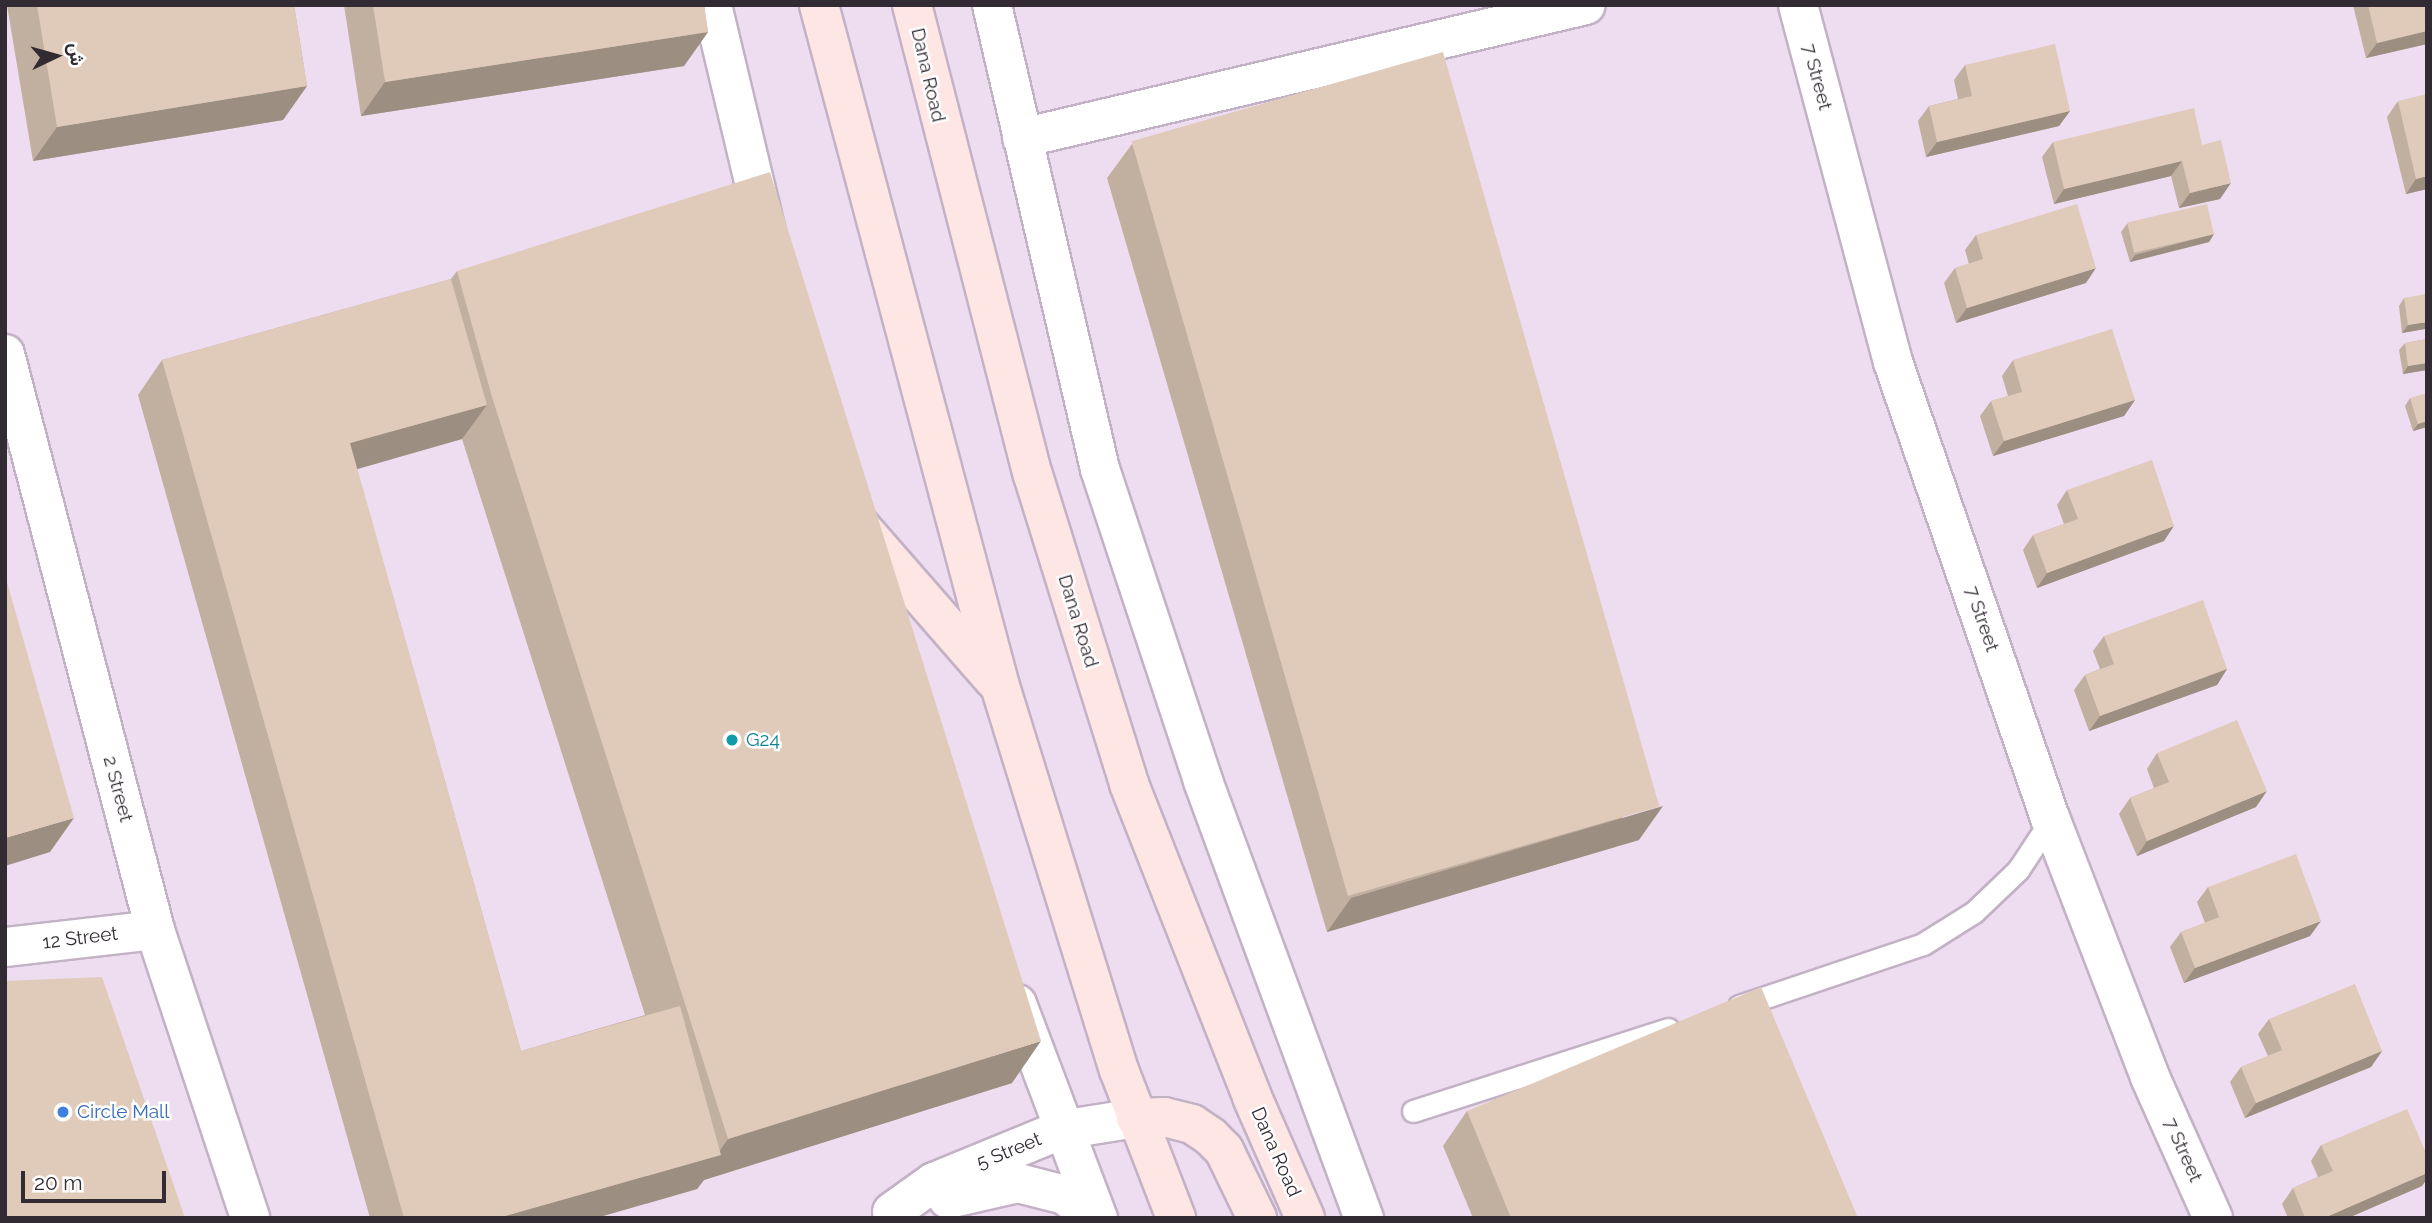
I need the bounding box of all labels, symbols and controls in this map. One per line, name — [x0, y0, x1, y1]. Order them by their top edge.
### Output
north arrow — [21, 21, 91, 91]
street label: Dana Road — [906, 26, 950, 124]
street label: 7 Street — [1797, 41, 1837, 113]
text: ش — [65, 42, 89, 67]
street label: Dana Road — [1053, 572, 1103, 670]
street label: 7 Street — [1960, 583, 2004, 655]
place label: G24 — [746, 729, 780, 751]
marker: G24 — [724, 732, 740, 748]
street label: 2 Street — [98, 753, 138, 825]
street label: 12 Street — [41, 922, 119, 954]
place label: Circle Mall — [77, 1101, 169, 1123]
marker: Circle Mall — [55, 1104, 71, 1120]
street label: Dana Road — [1246, 1104, 1306, 1200]
street label: 7 Street — [2159, 1114, 2207, 1186]
street label: 5 Street — [973, 1128, 1045, 1174]
scale bar — [24, 1156, 170, 1200]
text: 20 m — [34, 1170, 82, 1195]

